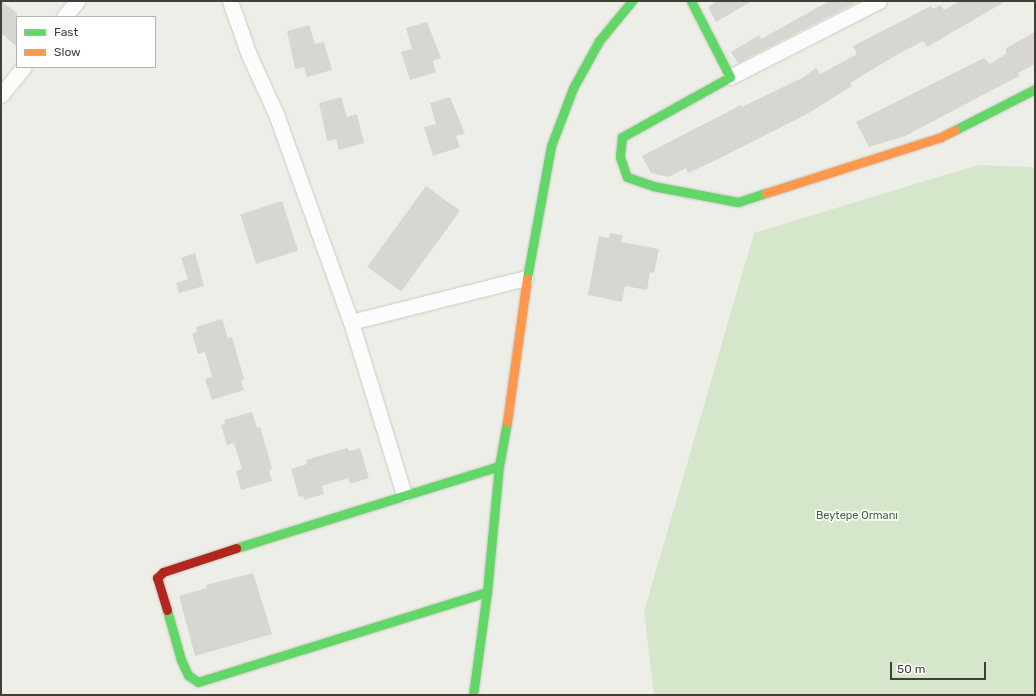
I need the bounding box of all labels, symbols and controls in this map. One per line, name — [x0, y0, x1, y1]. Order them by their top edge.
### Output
legend — [16, 16, 156, 68]
text: Fast — [54, 25, 78, 39]
text: Slow — [54, 45, 81, 59]
park label: Beytepe Ormanı — [816, 509, 898, 523]
scale bar — [892, 654, 988, 680]
text: 50 m — [897, 662, 925, 676]

